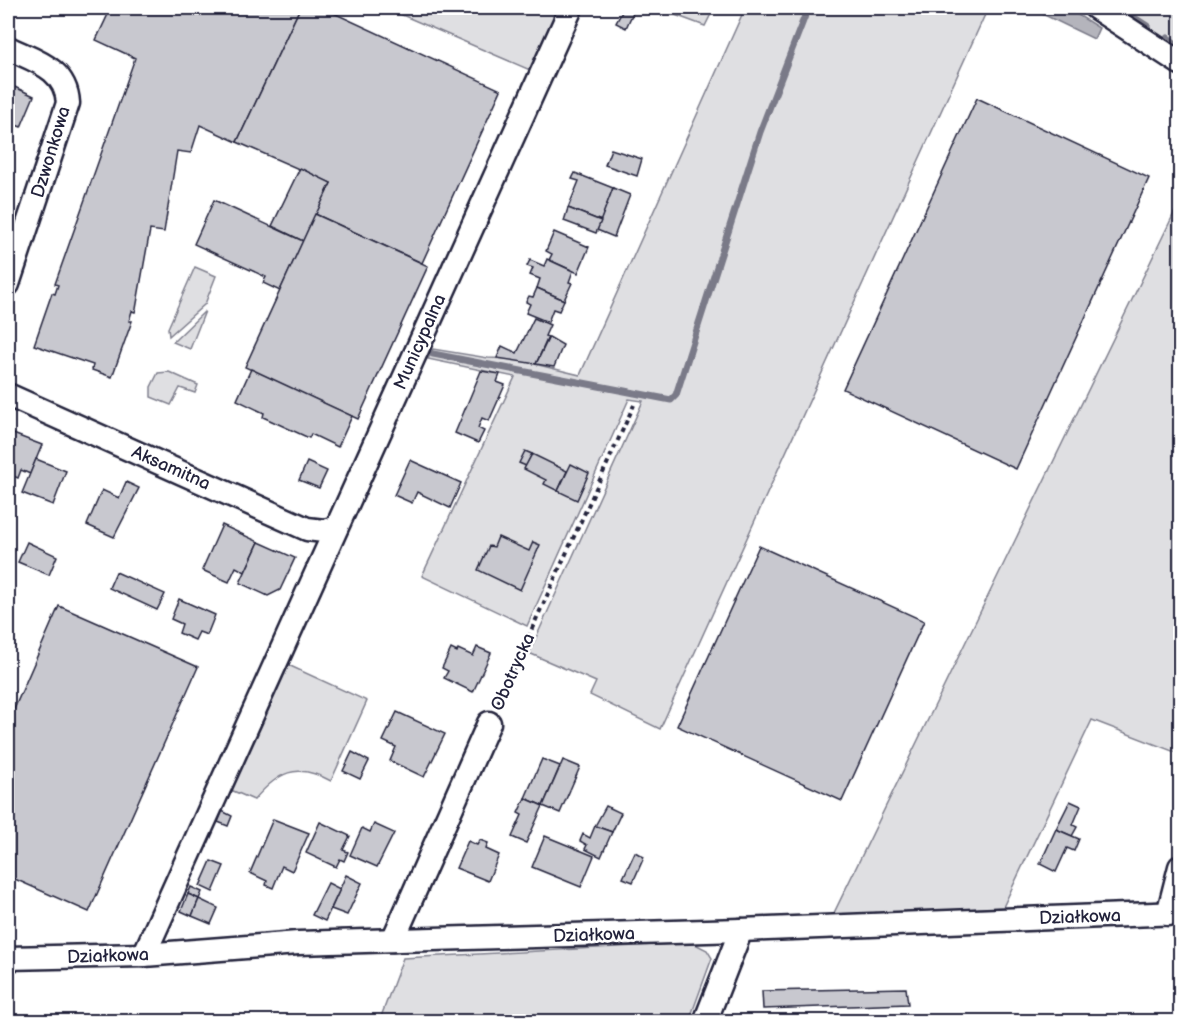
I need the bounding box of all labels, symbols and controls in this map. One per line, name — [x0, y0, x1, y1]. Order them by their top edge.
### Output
street label: Dzwonkowa — [27, 104, 75, 200]
street label: Municypalna — [390, 291, 450, 393]
street label: Aksamitna — [128, 441, 214, 495]
street label: Obotrycka — [487, 630, 539, 714]
street label: Działkowa — [1039, 905, 1121, 929]
street label: Działkowa — [553, 923, 635, 947]
street label: Działkowa — [67, 944, 149, 968]

